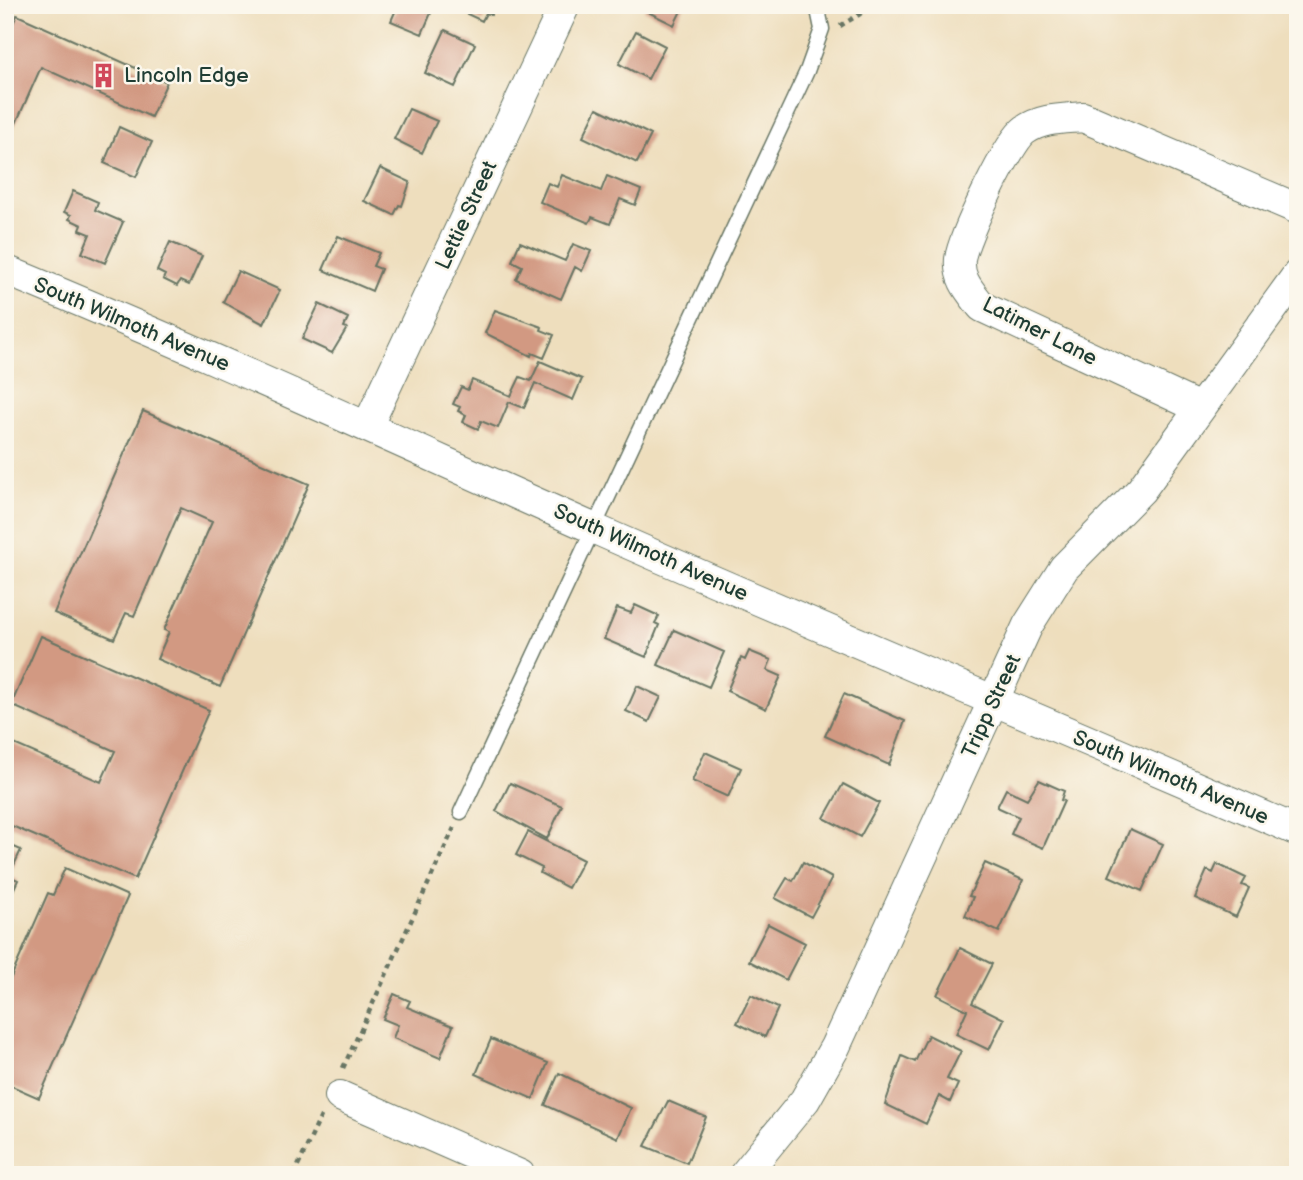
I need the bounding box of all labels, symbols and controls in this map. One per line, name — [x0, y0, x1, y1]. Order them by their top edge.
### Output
building icon: Lincoln Edge — [90, 61, 118, 89]
place label: Lincoln Edge — [124, 63, 249, 88]
street label: Lettie Street — [430, 156, 503, 274]
street label: South Wilmoth Avenue — [30, 272, 233, 377]
street label: Latimer Lane — [978, 292, 1101, 371]
street label: South Wilmoth Avenue — [550, 498, 752, 607]
street label: Tripp Street — [957, 650, 1027, 762]
street label: South Wilmoth Avenue — [1069, 725, 1272, 830]

